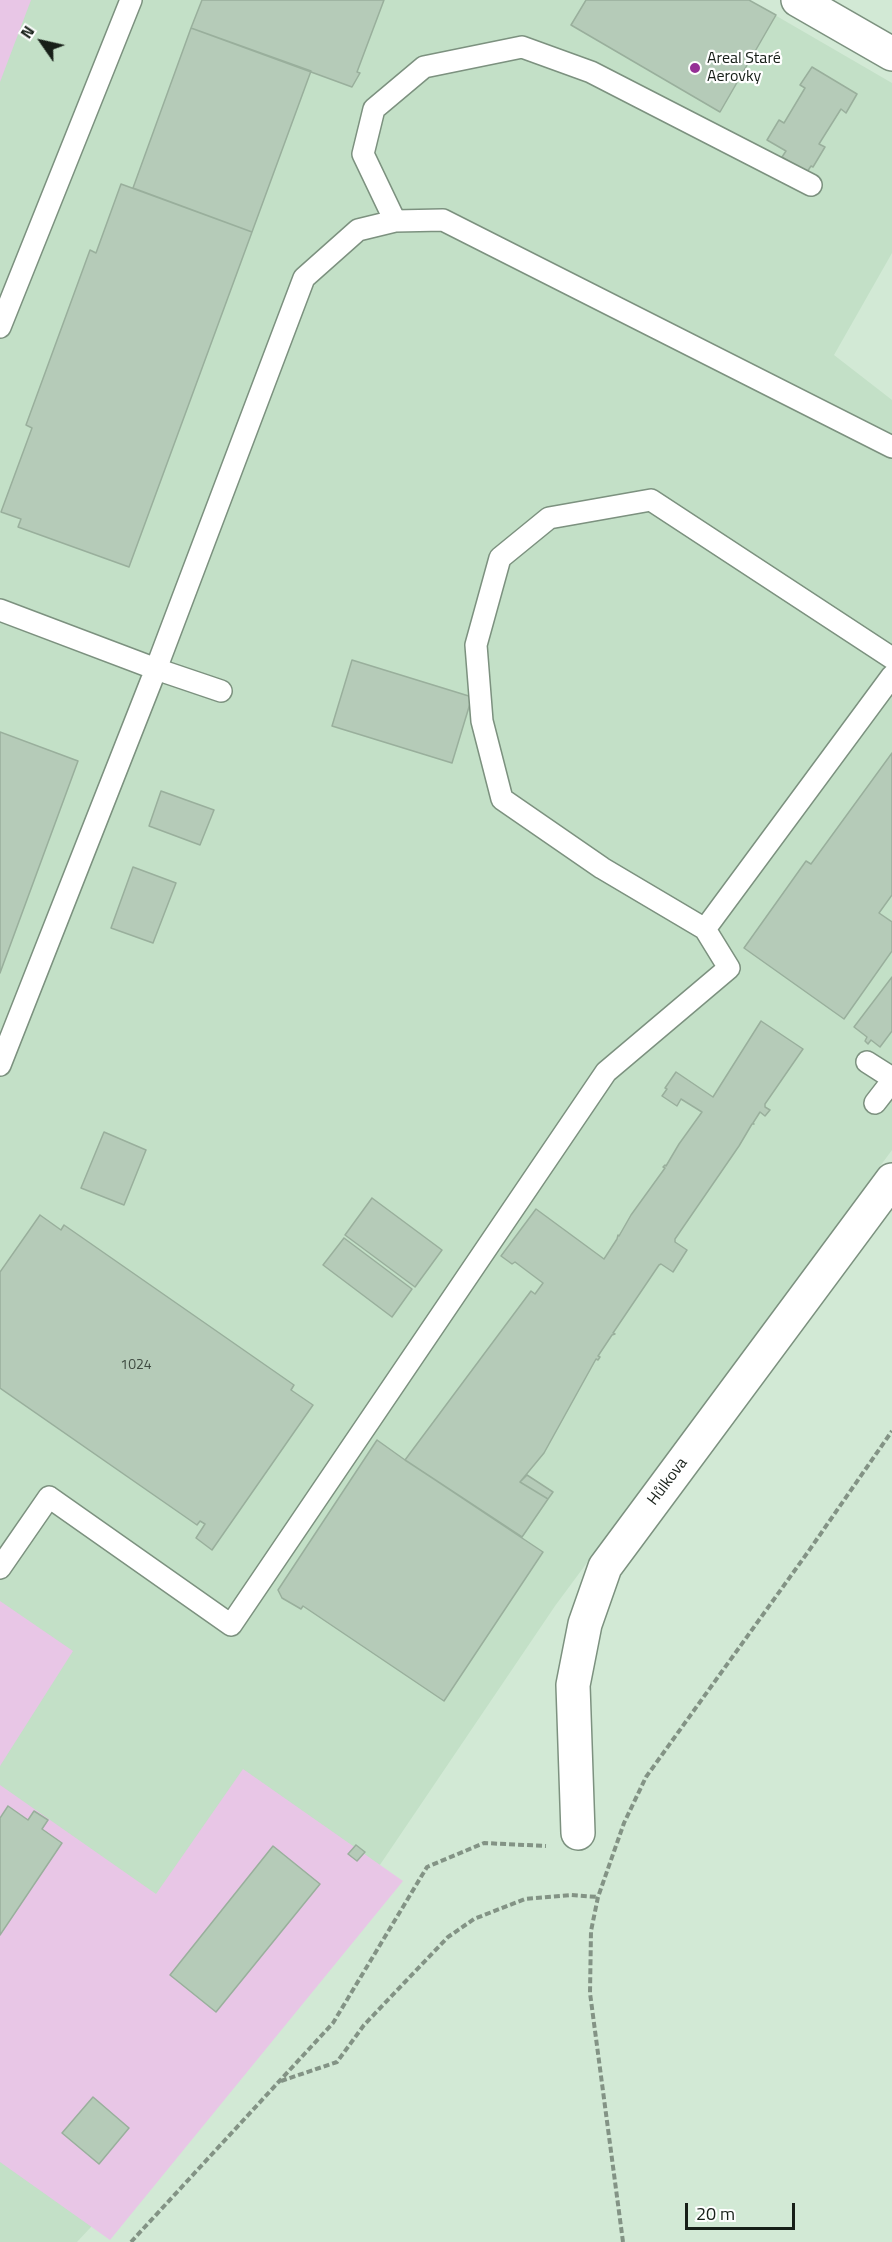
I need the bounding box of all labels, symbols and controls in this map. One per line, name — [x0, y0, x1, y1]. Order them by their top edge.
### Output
north arrow — [12, 12, 72, 72]
text: N — [14, 21, 40, 43]
place label: Areal Staré Aerovky — [707, 49, 781, 87]
marker: Areal Staré Aerovky — [688, 61, 702, 75]
house number: 1024 — [120, 1358, 152, 1374]
street label: Hůlkova — [644, 1455, 692, 1509]
scale bar — [688, 2191, 798, 2229]
text: 20 m — [696, 2200, 735, 2227]

